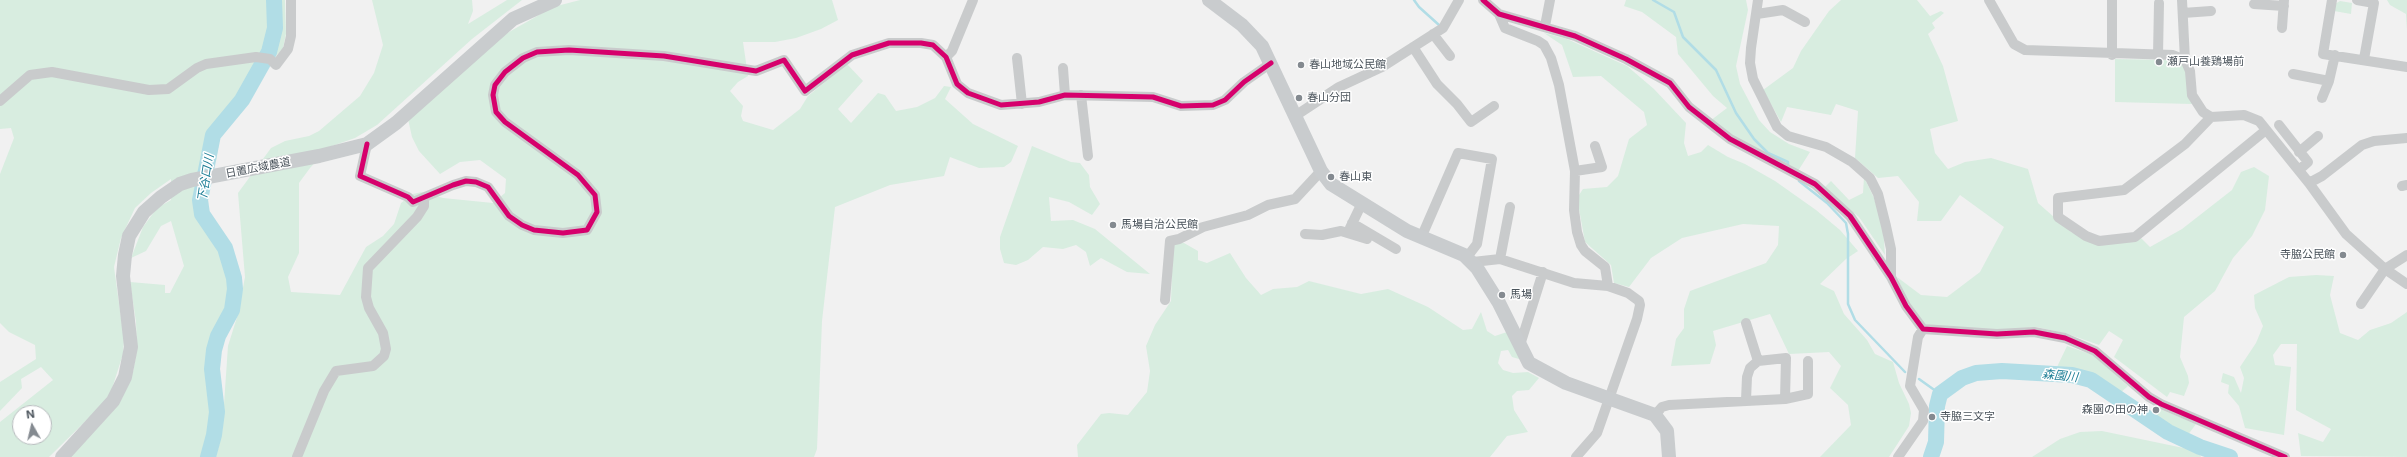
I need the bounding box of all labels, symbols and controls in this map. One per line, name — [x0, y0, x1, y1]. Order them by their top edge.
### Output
place label: 瀬戸山養鶏場前 — [2167, 55, 2244, 69]
marker: 瀬戸山養鶏場前 — [2154, 57, 2164, 67]
place label: 春山地域公民館 — [1309, 58, 1386, 72]
marker: 春山地域公民館 — [1296, 60, 1306, 70]
place label: 春山分団 — [1307, 91, 1351, 105]
marker: 春山分団 — [1294, 93, 1304, 103]
water label: 下谷口川 — [195, 153, 217, 203]
street label: 日置広域農道 — [224, 155, 292, 181]
place label: 春山東 — [1339, 170, 1372, 184]
marker: 春山東 — [1326, 172, 1336, 182]
place label: 馬場自治公民館 — [1121, 218, 1198, 232]
marker: 馬場自治公民館 — [1108, 220, 1118, 230]
place label: 寺脇公民館 — [2280, 248, 2335, 262]
marker: 寺脇公民館 — [2338, 250, 2348, 260]
place label: 馬場 — [1510, 288, 1532, 302]
marker: 馬場 — [1497, 290, 1507, 300]
water label: 森園川 — [2041, 367, 2079, 385]
place label: 森園の田の神 — [2082, 403, 2148, 417]
north arrow — [12, 405, 52, 445]
marker: 森園の田の神 — [2151, 405, 2161, 415]
text: N — [25, 407, 36, 422]
place label: 寺脇三文字 — [1940, 410, 1995, 424]
marker: 寺脇三文字 — [1927, 412, 1937, 422]

